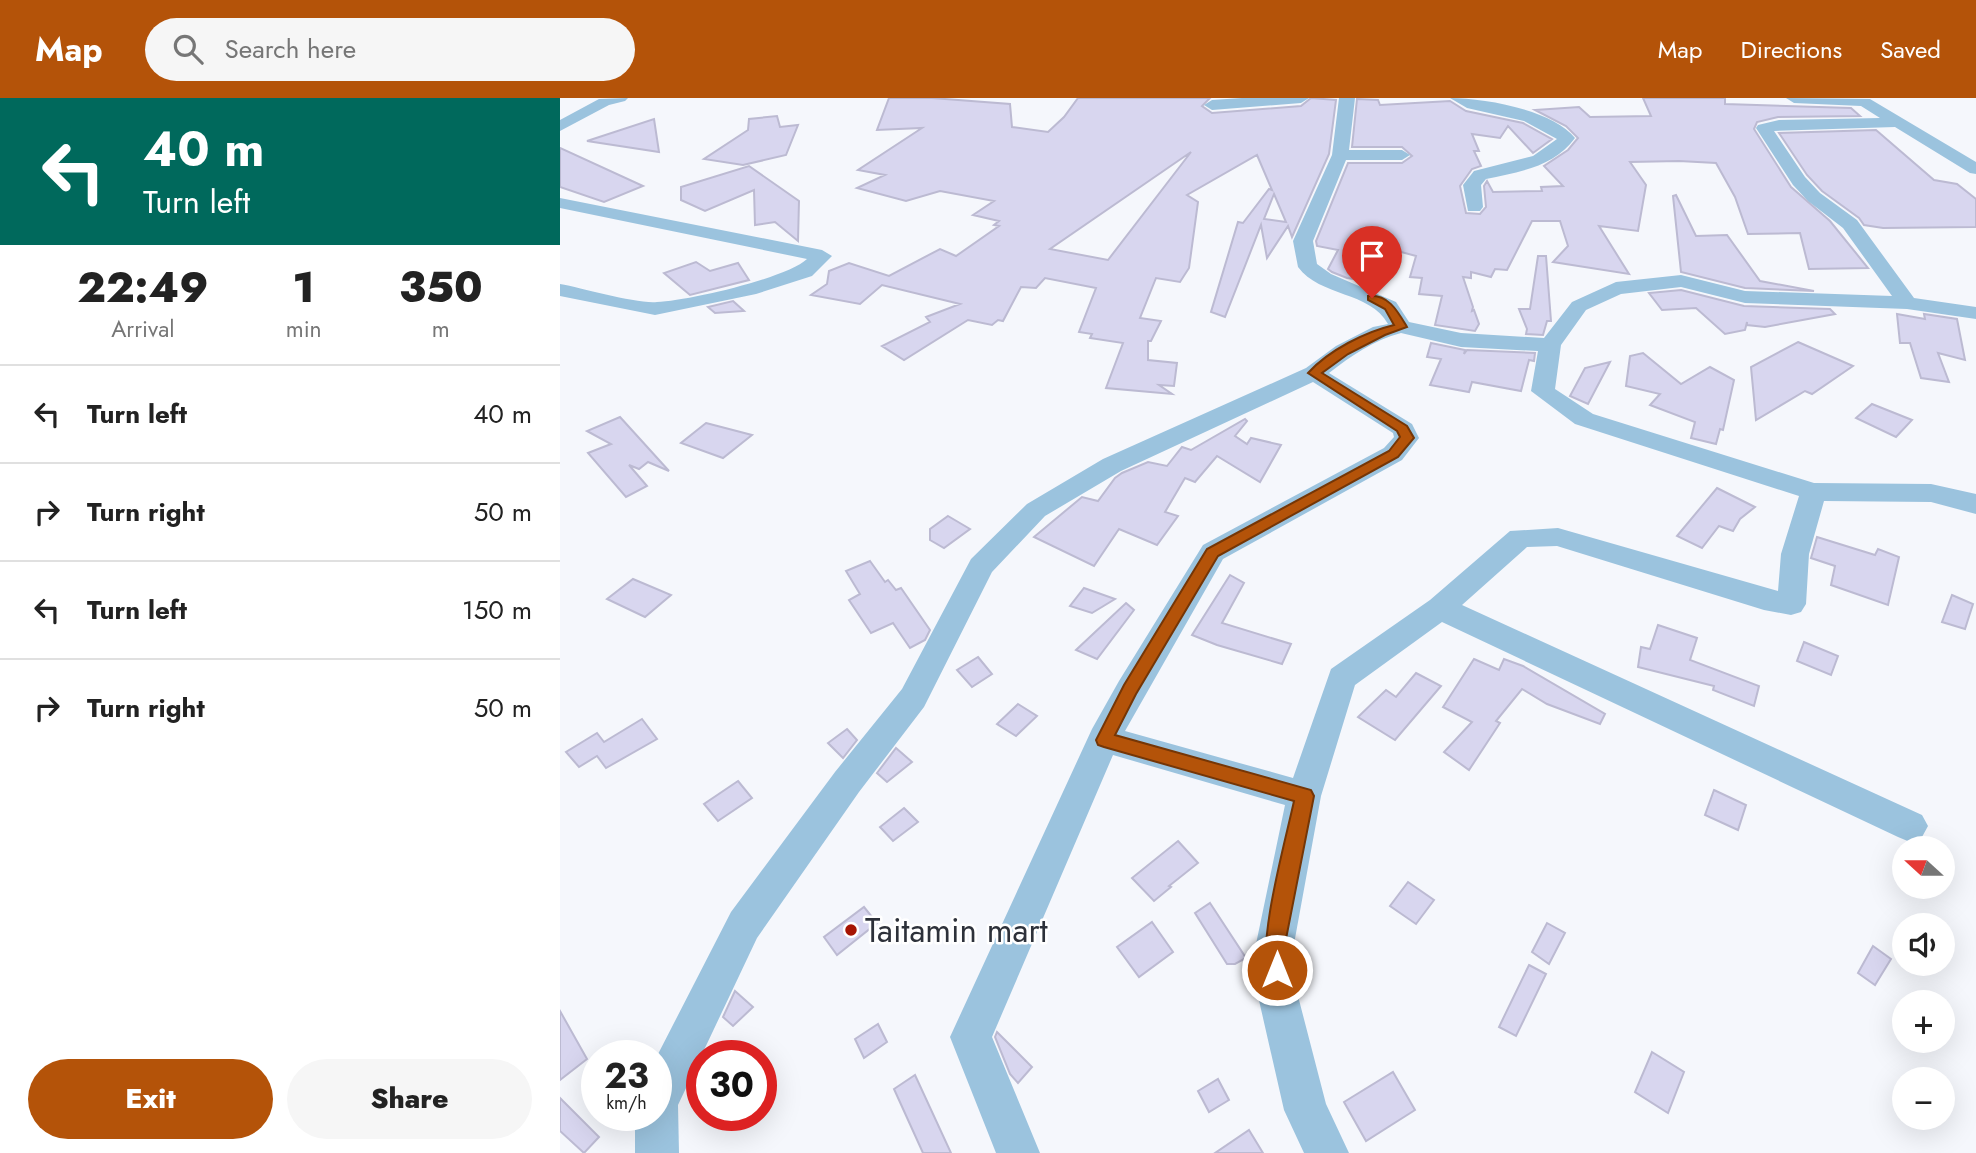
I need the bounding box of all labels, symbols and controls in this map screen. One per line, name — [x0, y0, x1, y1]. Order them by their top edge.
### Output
search box — [145, 18, 635, 81]
text: Map — [35, 26, 103, 73]
icon: search — [169, 30, 207, 68]
text: Search here — [225, 30, 356, 68]
text: Map — [1658, 32, 1703, 67]
text: Directions — [1741, 32, 1842, 67]
text: Saved — [1880, 32, 1941, 67]
text: 40 m — [143, 114, 265, 184]
icon: left — [28, 126, 119, 217]
text: Turn left — [143, 179, 250, 225]
pin — [1342, 226, 1402, 298]
icon: arrive — [1353, 237, 1391, 275]
text: 22:49 — [77, 257, 208, 318]
text: 1 — [293, 257, 315, 318]
text: 350 — [399, 257, 483, 318]
text: Arrival — [111, 312, 175, 346]
text: min — [286, 312, 322, 346]
text: m — [432, 312, 450, 346]
icon: left — [28, 395, 66, 433]
text: Turn left — [87, 395, 187, 433]
text: 40 m — [473, 395, 532, 433]
icon: right — [28, 493, 66, 531]
text: Turn right — [87, 493, 205, 531]
text: 50 m — [474, 493, 532, 531]
icon: left — [28, 591, 66, 629]
text: Turn left — [87, 591, 187, 629]
text: 150 m — [462, 591, 532, 629]
icon: right — [28, 689, 66, 727]
text: Turn right — [87, 689, 205, 727]
text: 50 m — [474, 689, 532, 727]
north arrow — [1892, 836, 1955, 900]
map controls — [1892, 836, 1955, 1130]
place label: Taitamin mart — [865, 907, 1048, 954]
button: sound — [1892, 913, 1955, 976]
marker: Taitamin mart — [843, 922, 859, 938]
position arrow — [1240, 933, 1314, 1007]
button: + — [1892, 990, 1955, 1053]
speed limit sign: 30 — [686, 1040, 777, 1131]
text: 23 — [604, 1051, 649, 1101]
button: Exit — [28, 1059, 273, 1139]
button: Share — [287, 1059, 532, 1139]
button: − — [1892, 1067, 1955, 1130]
text: km/h — [606, 1090, 647, 1116]

